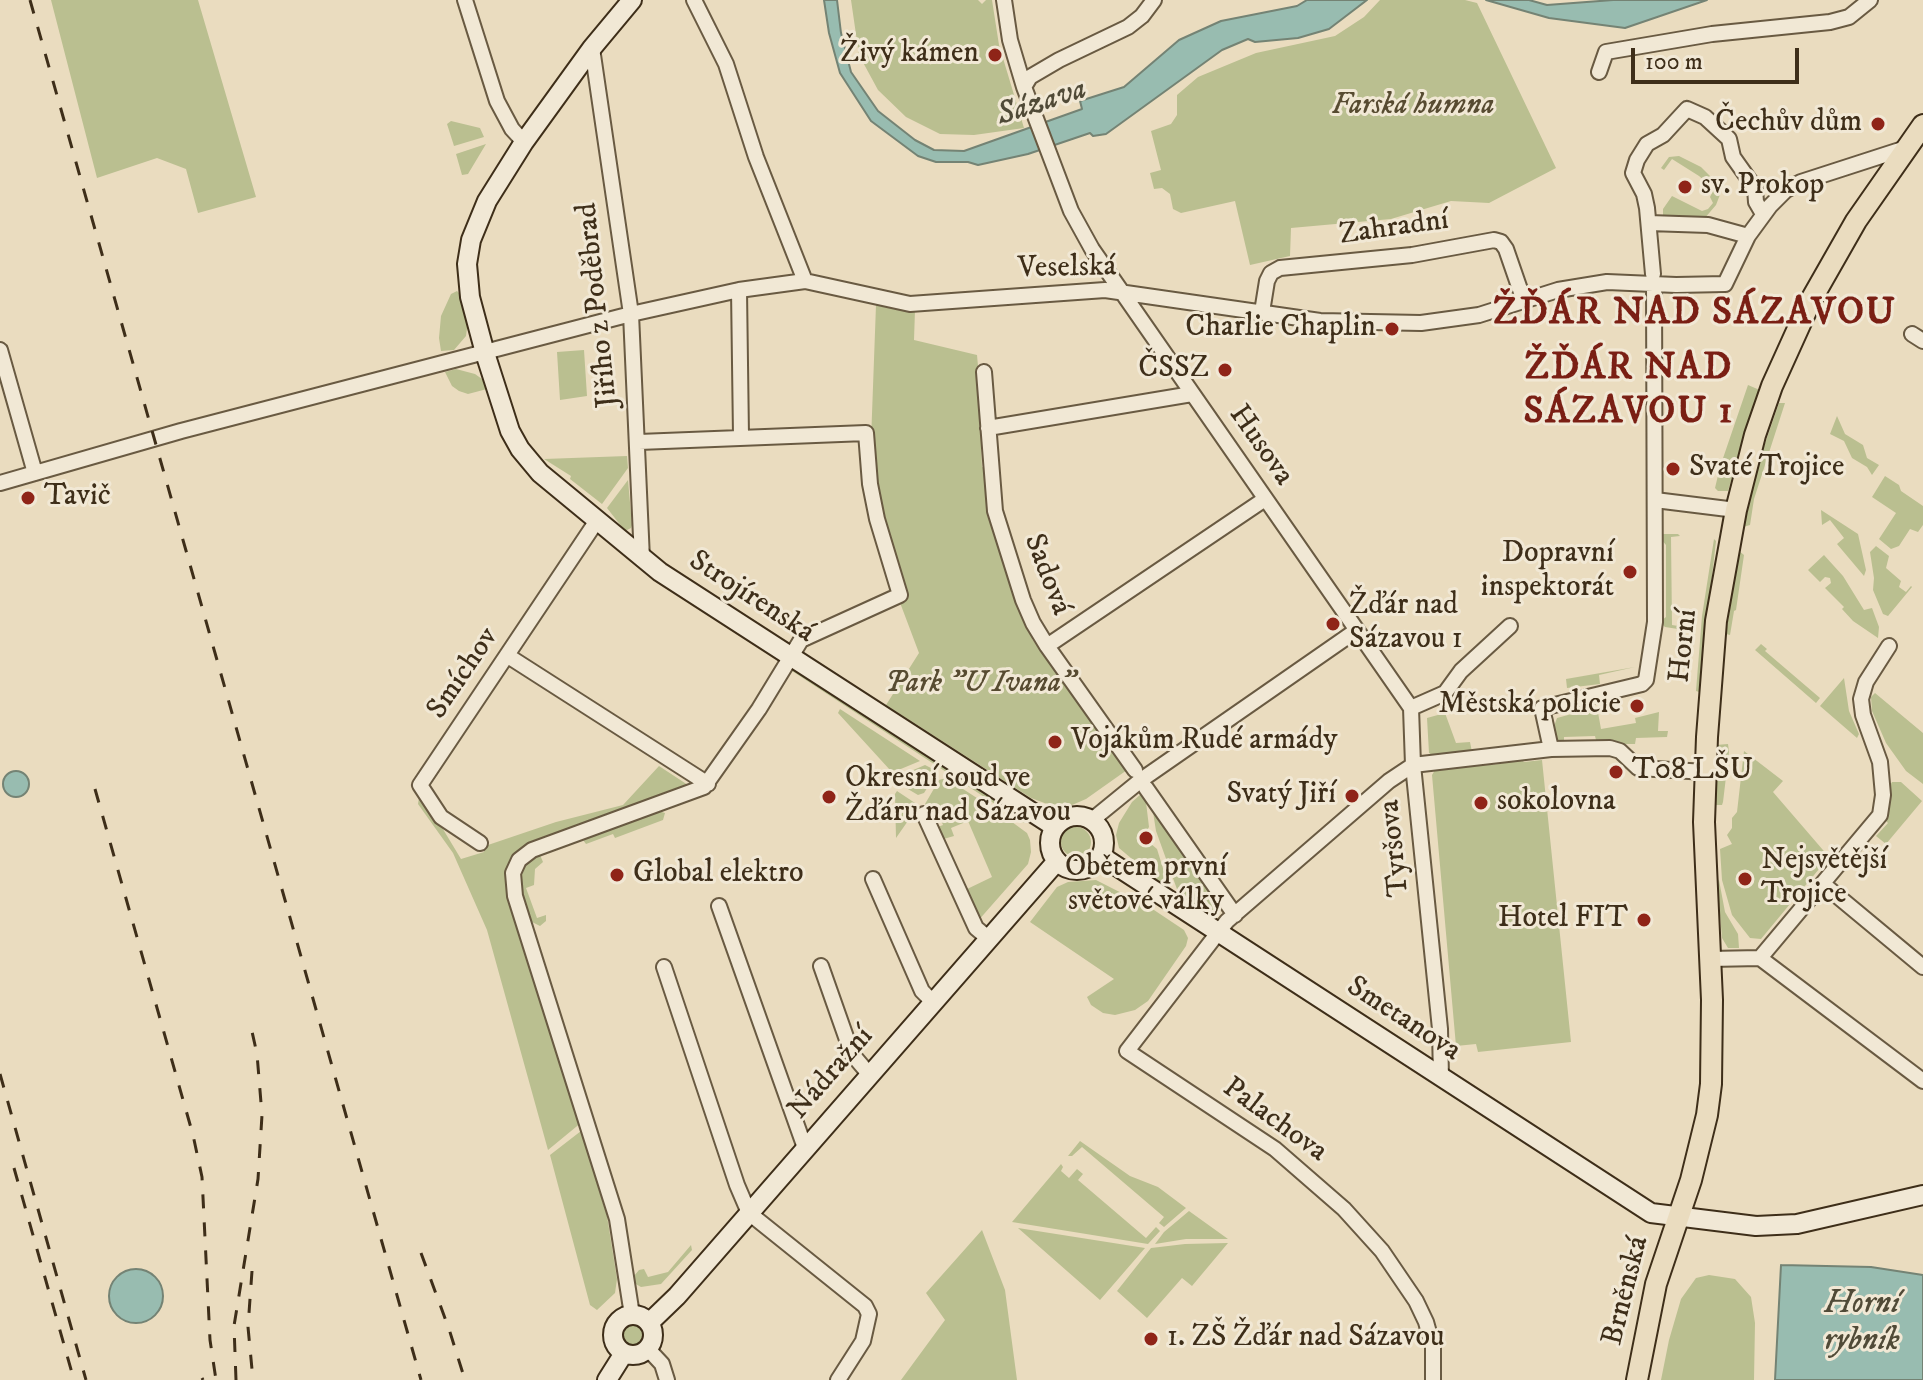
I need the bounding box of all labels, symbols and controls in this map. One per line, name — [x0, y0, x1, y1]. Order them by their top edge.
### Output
scale bar — [1635, 32, 1803, 82]
place label: Živý kámen — [840, 37, 979, 73]
marker: Živý kámen — [986, 46, 1004, 64]
text: 100 m — [1645, 47, 1703, 77]
water label: Sázava — [992, 71, 1092, 137]
park label: Farská humna — [1332, 89, 1494, 125]
place label: Čechův dům — [1715, 106, 1862, 142]
marker: Čechův dům — [1869, 115, 1887, 133]
place label: sv. Prokop — [1701, 169, 1824, 205]
marker: sv. Prokop — [1676, 178, 1694, 196]
street label: Jiřího z Poděbrad — [570, 201, 628, 409]
street label: Zahradní — [1337, 204, 1451, 254]
street label: Veselská — [1017, 250, 1117, 288]
district label: ŽĎÁR NAD SÁZAVOU — [1493, 292, 1897, 338]
place label: Charlie Chaplin — [1185, 311, 1376, 347]
marker: Charlie Chaplin — [1383, 320, 1401, 338]
district label: ŽĎÁR NAD SÁZAVOU 1 — [1523, 347, 1735, 436]
place label: ČSSZ — [1138, 352, 1209, 388]
marker: ČSSZ — [1216, 361, 1234, 379]
street label: Husova — [1220, 399, 1300, 493]
place label: Svaté Trojice — [1689, 451, 1844, 487]
marker: Svaté Trojice — [1664, 460, 1682, 478]
place label: Tavič — [44, 480, 111, 516]
marker: Tavič — [19, 489, 37, 507]
street label: Sadová — [1014, 529, 1078, 621]
place label: Dopravní inspektorát — [1481, 537, 1614, 608]
street label: Strojírenská — [681, 544, 821, 652]
marker: Dopravní inspektorát — [1621, 563, 1639, 581]
place label: Žďár nad Sázavou 1 — [1349, 589, 1463, 660]
street label: Horní — [1663, 607, 1707, 685]
marker: Žďár nad Sázavou 1 — [1324, 615, 1342, 633]
street label: Smíchov — [420, 622, 508, 726]
park label: Park "U Ivana" — [885, 667, 1075, 703]
place label: Městská policie — [1439, 688, 1621, 724]
marker: Městská policie — [1628, 697, 1646, 715]
place label: Vojákům Rudé armády — [1071, 724, 1338, 760]
marker: Vojákům Rudé armády — [1046, 733, 1064, 751]
place label: T08 LŠU — [1632, 754, 1753, 790]
place label: Okresní soud ve Žďáru nad Sázavou — [845, 762, 1071, 832]
marker: T08 LŠU — [1607, 763, 1625, 781]
place label: Svatý Jiří — [1226, 778, 1336, 814]
place label: sokolovna — [1497, 785, 1616, 821]
marker: Svatý Jiří — [1343, 787, 1361, 805]
marker: Okresní soud ve Žďáru nad Sázavou — [820, 788, 838, 806]
marker: sokolovna — [1472, 794, 1490, 812]
street label: Tyršova — [1373, 798, 1419, 898]
marker: Obětem první světové války — [1137, 829, 1155, 847]
place label: Nejsvětější Trojice — [1761, 844, 1887, 914]
place label: Obětem první světové války — [1065, 851, 1227, 922]
place label: Global elektro — [633, 857, 804, 893]
marker: Global elektro — [608, 866, 626, 884]
marker: Nejsvětější Trojice — [1736, 870, 1754, 888]
place label: Hotel FIT — [1498, 902, 1628, 938]
marker: Hotel FIT — [1635, 911, 1653, 929]
street label: Smetanova — [1339, 970, 1467, 1070]
street label: Nádražní — [782, 1020, 882, 1128]
street label: Palachova — [1214, 1071, 1334, 1171]
street label: Brněnská — [1596, 1233, 1658, 1349]
water label: Horní rybník — [1824, 1286, 1900, 1361]
place label: 1. ZŠ Žďár nad Sázavou — [1167, 1321, 1445, 1357]
marker: 1. ZŠ Žďár nad Sázavou — [1142, 1330, 1160, 1348]

